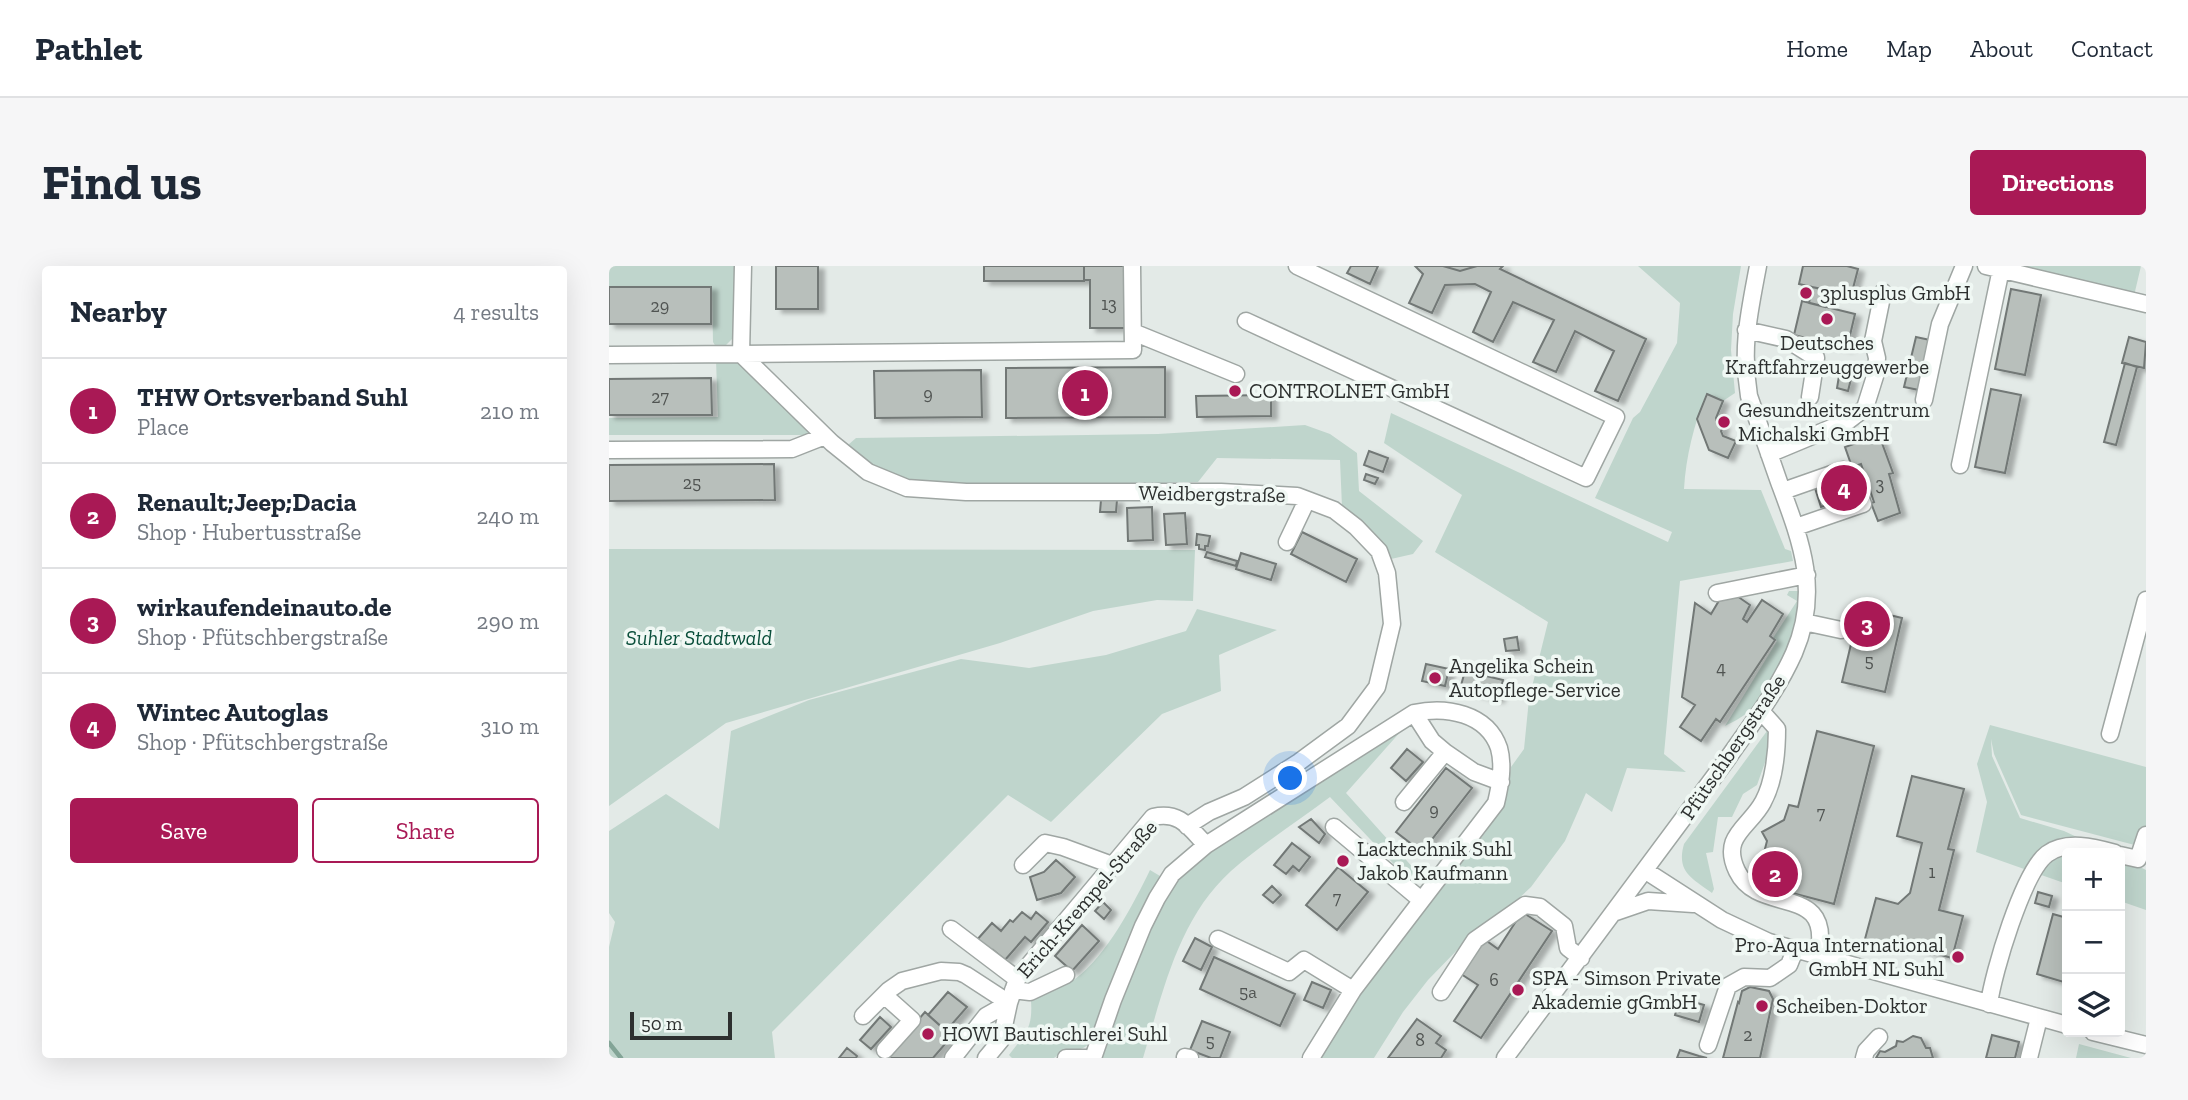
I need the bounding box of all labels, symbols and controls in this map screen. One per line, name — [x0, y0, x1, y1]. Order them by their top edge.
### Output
text: Pathlet — [35, 29, 142, 68]
text: Home — [1786, 34, 1848, 63]
text: Map — [1886, 34, 1932, 63]
text: About — [1970, 34, 2033, 63]
text: Contact — [2071, 34, 2153, 63]
button: Directions — [1970, 150, 2146, 215]
text: Find us — [42, 153, 202, 212]
place label: 3plusplus GmbH — [1820, 280, 1971, 305]
marker: 3plusplus GmbH — [1798, 285, 1814, 301]
house number: 13 — [1101, 293, 1117, 315]
text: Nearby — [70, 294, 167, 330]
house number: 29 — [651, 295, 669, 317]
text: 4 results — [453, 298, 539, 326]
marker: Deutsches Kraftfahrzeuggewerbe — [1819, 311, 1835, 327]
place label: Deutsches Kraftfahrzeuggewerbe — [1725, 330, 1929, 379]
pin: 1 — [1062, 367, 1108, 419]
place label: CONTROLNET GmbH — [1249, 378, 1450, 403]
text: THW Ortsverband Suhl — [137, 381, 408, 413]
house number: 9 — [923, 383, 933, 405]
marker: CONTROLNET GmbH — [1227, 383, 1243, 399]
house number: 27 — [651, 386, 669, 408]
text: 1 — [88, 397, 98, 425]
text: 210 m — [480, 397, 539, 425]
place label: Gesundheitszentrum Michalski GmbH — [1738, 397, 1930, 446]
text: Place — [137, 413, 189, 441]
marker: Gesundheitszentrum Michalski GmbH — [1716, 414, 1732, 430]
pin: 4 — [1821, 462, 1867, 514]
house number: 25 — [683, 472, 701, 494]
house number: 3 — [1876, 473, 1885, 495]
street label: Weidbergstraße — [1138, 480, 1286, 507]
text: Renault;Jeep;Dacia — [137, 486, 357, 518]
text: 2 — [87, 502, 99, 530]
text: 240 m — [476, 502, 539, 530]
text: Shop · Hubertusstraße — [137, 518, 361, 546]
text: wirkaufendeinauto.de — [137, 591, 392, 623]
pin: 3 — [1844, 598, 1890, 650]
text: 3 — [87, 607, 99, 635]
text: 290 m — [477, 607, 539, 635]
text: Shop · Pfütschbergstraße — [137, 623, 388, 651]
park label: Suhler Stadtwald — [626, 625, 772, 650]
house number: 5 — [1864, 650, 1874, 672]
place label: Angelika Schein Autopflege-Service — [1449, 653, 1621, 702]
house number: 4 — [1716, 657, 1726, 679]
street label: Pfütschbergstraße — [1675, 669, 1791, 824]
marker: Angelika Schein Autopflege-Service — [1427, 670, 1443, 686]
text: Wintec Autoglas — [137, 696, 328, 728]
text: 4 — [86, 712, 100, 740]
text: 310 m — [481, 712, 539, 740]
text: Shop · Pfütschbergstraße — [137, 728, 388, 756]
your location — [1273, 761, 1307, 795]
button: Save — [70, 798, 298, 863]
button: Share — [312, 798, 539, 863]
house number: 9 — [1429, 799, 1439, 821]
house number: 7 — [1817, 802, 1826, 824]
street label: Erich-Krempel-Straße — [1011, 815, 1162, 983]
place label: Lacktechnik Suhl Jakob Kaufmann — [1357, 836, 1513, 885]
pin: 2 — [1752, 848, 1798, 900]
map controls — [2062, 848, 2125, 1037]
button: + — [2062, 848, 2125, 911]
marker: Lacktechnik Suhl Jakob Kaufmann — [1335, 853, 1351, 869]
house number: 1 — [1929, 861, 1936, 883]
house number: 7 — [1333, 887, 1342, 909]
button: − — [2062, 911, 2125, 974]
place label: Pro-Aqua International GmbH NL Suhl — [1735, 932, 1944, 981]
marker: Pro-Aqua International GmbH NL Suhl — [1950, 949, 1966, 965]
place label: SPA - Simson Private Akademie gGmbH — [1532, 965, 1721, 1014]
house number: 6 — [1489, 969, 1499, 991]
button: layers — [2062, 974, 2125, 1037]
house number: 5a — [1239, 981, 1257, 1003]
marker: SPA - Simson Private Akademie gGmbH — [1510, 982, 1526, 998]
place label: Scheiben-Doktor — [1776, 993, 1928, 1018]
marker: Scheiben-Doktor — [1754, 998, 1770, 1014]
scale bar — [630, 1009, 731, 1041]
text: 50 m — [641, 1012, 682, 1035]
place label: HOWI Bautischlerei Suhl — [942, 1021, 1168, 1046]
house number: 2 — [1743, 1024, 1753, 1046]
marker: HOWI Bautischlerei Suhl — [920, 1026, 936, 1042]
house number: 8 — [1415, 1029, 1425, 1051]
house number: 5 — [1205, 1030, 1215, 1052]

